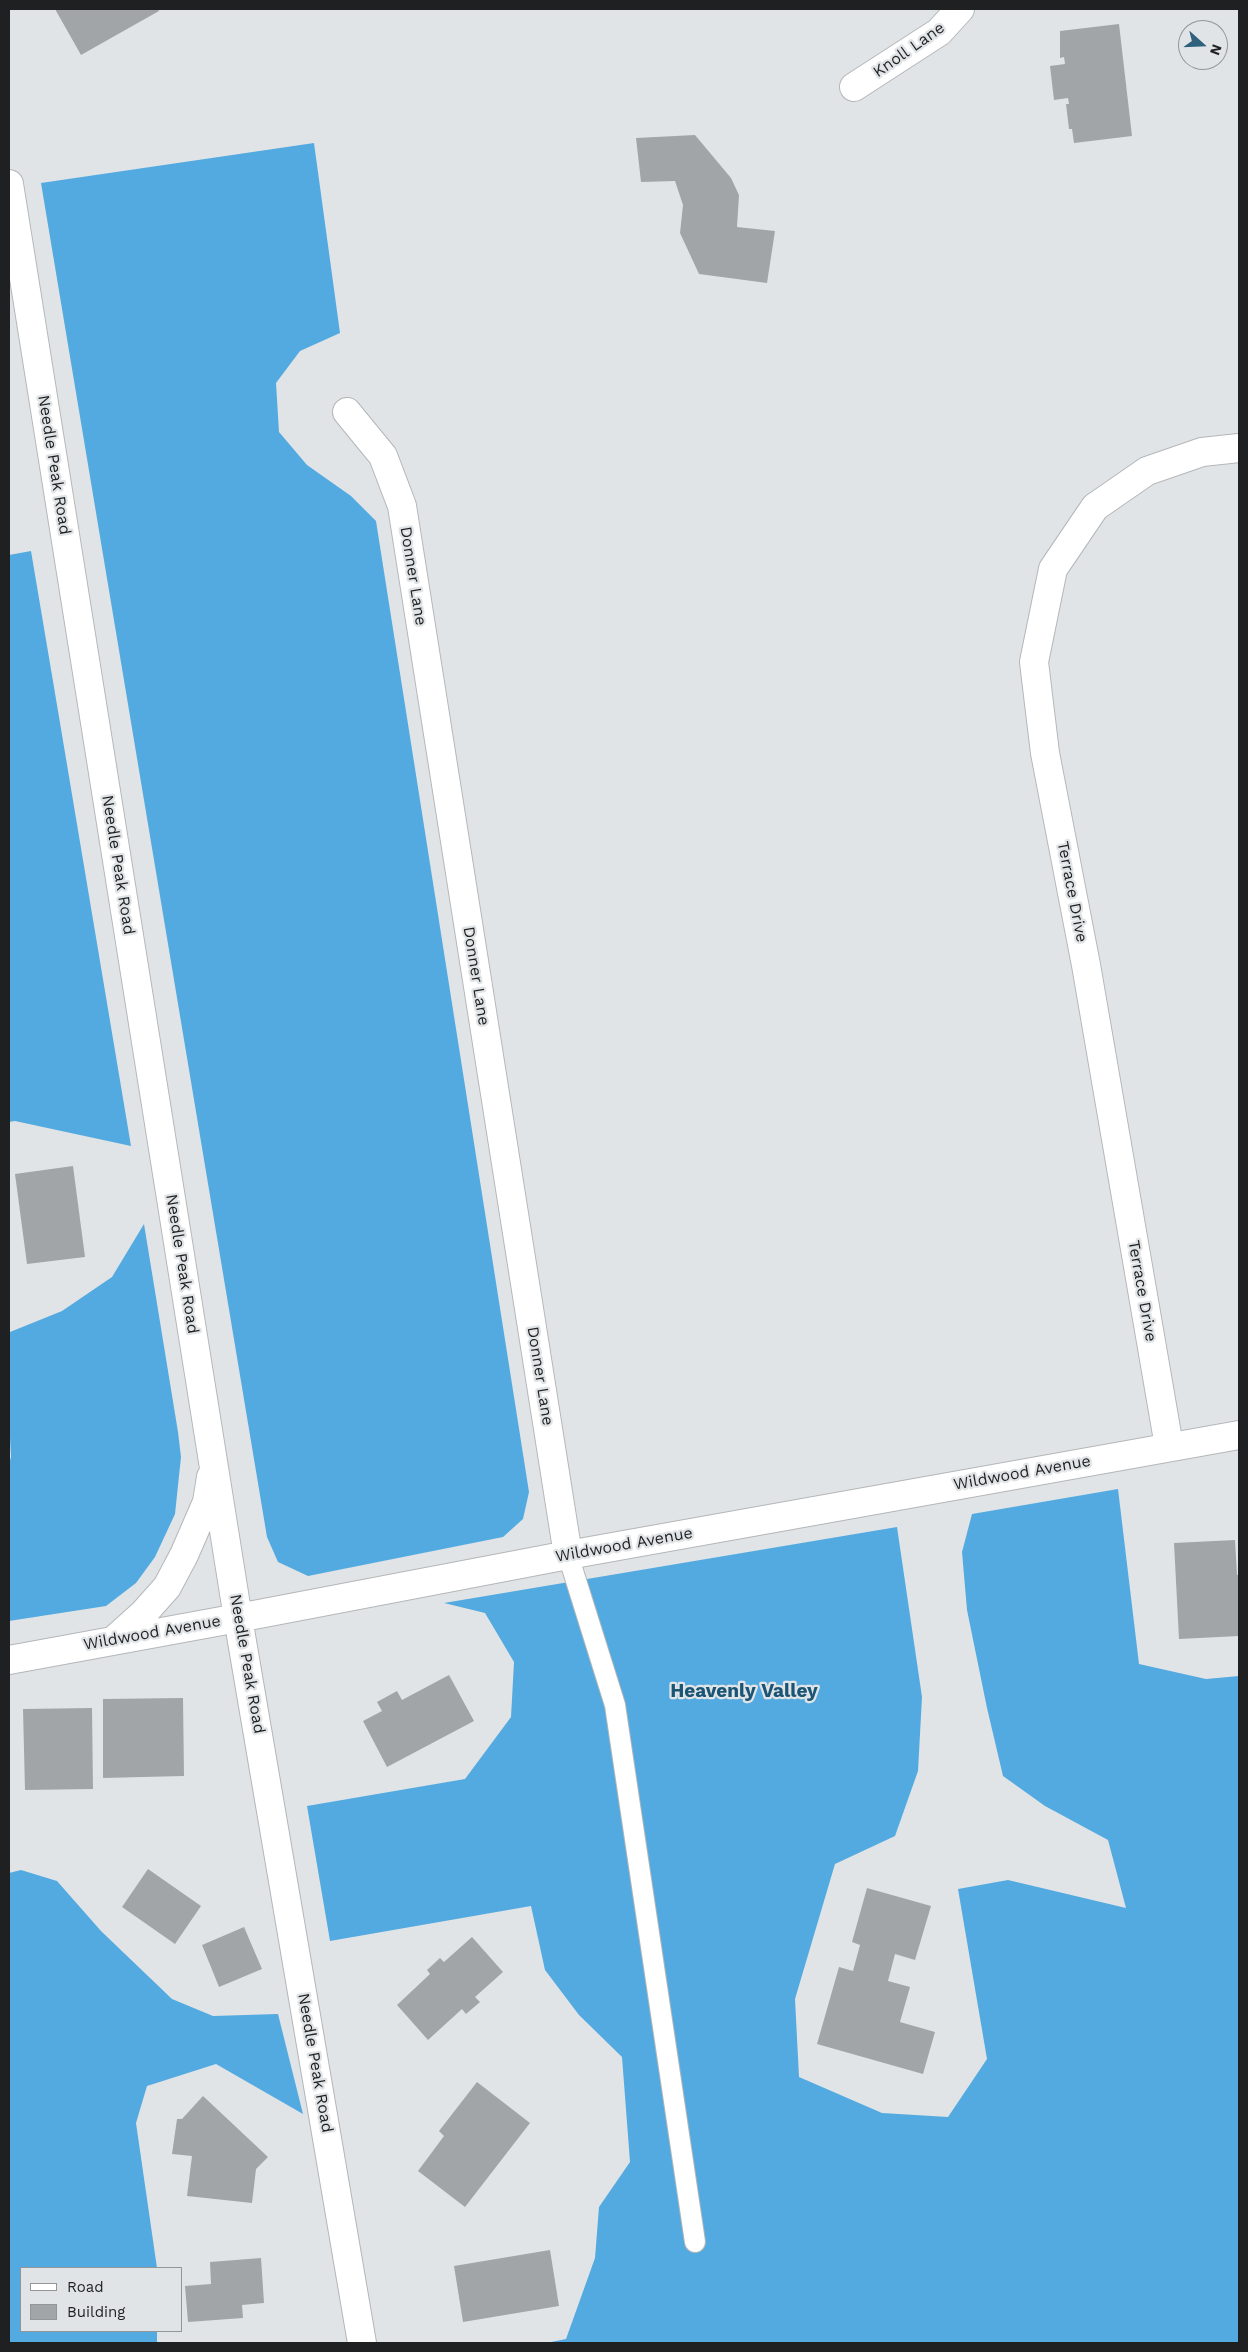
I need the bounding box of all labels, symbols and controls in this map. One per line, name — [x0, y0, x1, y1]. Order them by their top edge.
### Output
street label: Knoll Lane — [869, 18, 949, 82]
north arrow — [1178, 20, 1228, 70]
text: N — [1207, 42, 1225, 57]
street label: Needle Peak Road — [33, 394, 75, 536]
street label: Donner Lane — [396, 525, 430, 627]
street label: Needle Peak Road — [97, 794, 139, 936]
street label: Terrace Drive — [1053, 840, 1091, 944]
street label: Donner Lane — [459, 925, 493, 1027]
street label: Needle Peak Road — [161, 1193, 203, 1335]
street label: Terrace Drive — [1124, 1239, 1160, 1343]
street label: Donner Lane — [523, 1325, 557, 1427]
street label: Wildwood Avenue — [952, 1451, 1092, 1495]
street label: Wildwood Avenue — [554, 1523, 694, 1567]
street label: Needle Peak Road — [225, 1593, 269, 1735]
street label: Wildwood Avenue — [82, 1611, 222, 1655]
district label: Heavenly Valley — [670, 1680, 818, 1702]
street label: Needle Peak Road — [293, 1992, 337, 2134]
legend — [20, 2267, 182, 2332]
text: Road — [67, 2278, 104, 2296]
text: Building — [67, 2303, 125, 2321]

